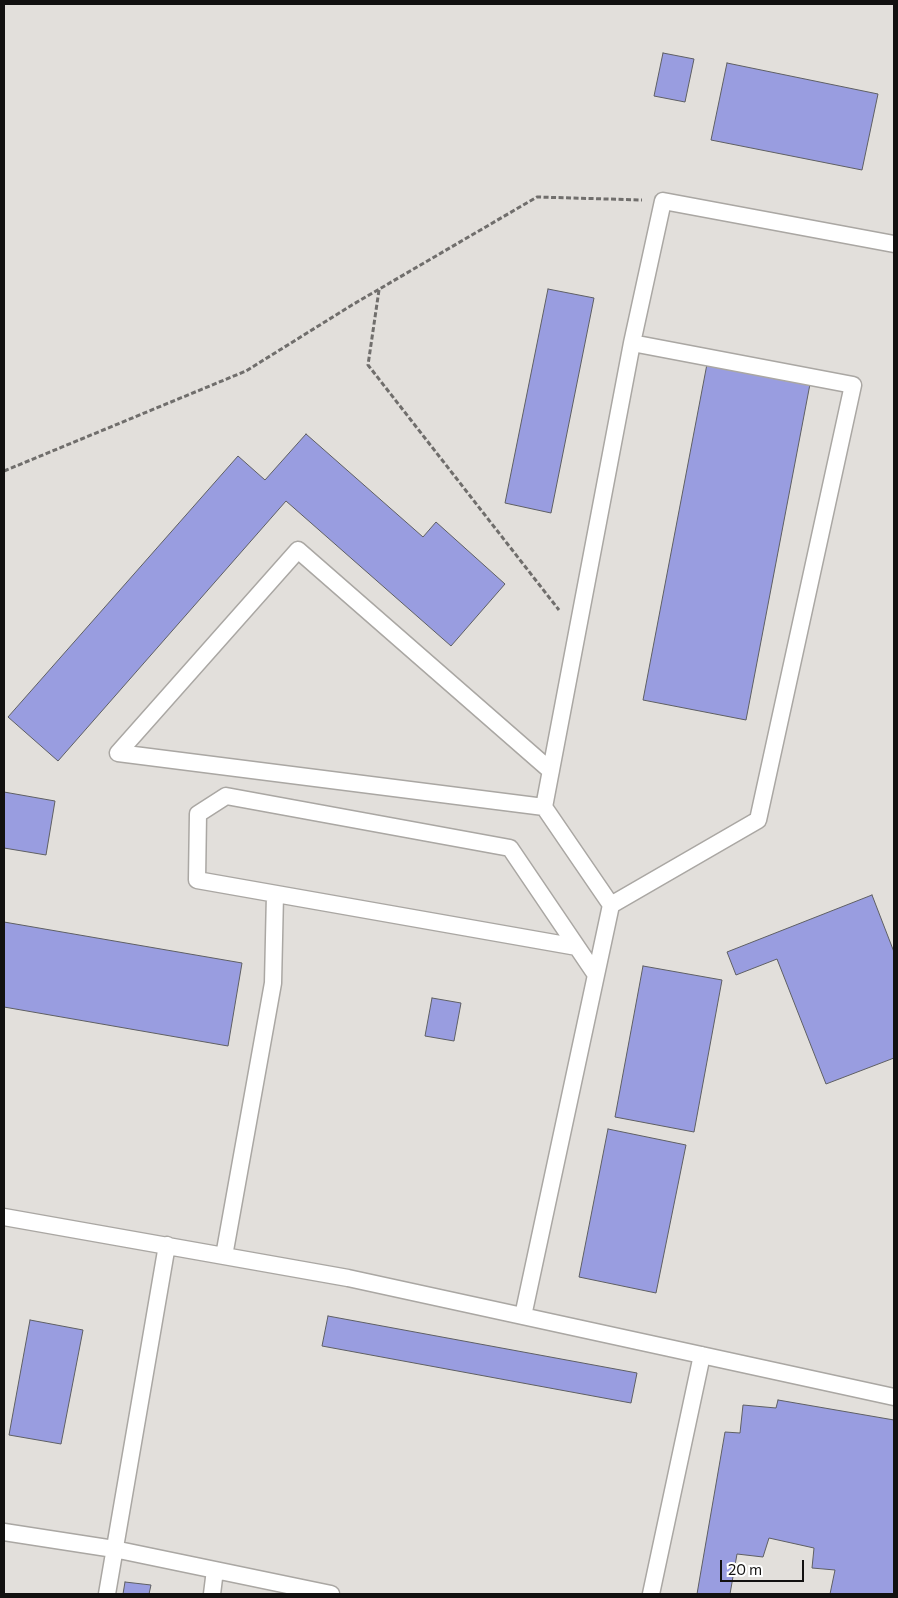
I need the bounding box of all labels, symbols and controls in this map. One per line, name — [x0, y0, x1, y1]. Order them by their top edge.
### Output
scale bar — [723, 1550, 807, 1582]
text: 20 m — [728, 1560, 762, 1578]

